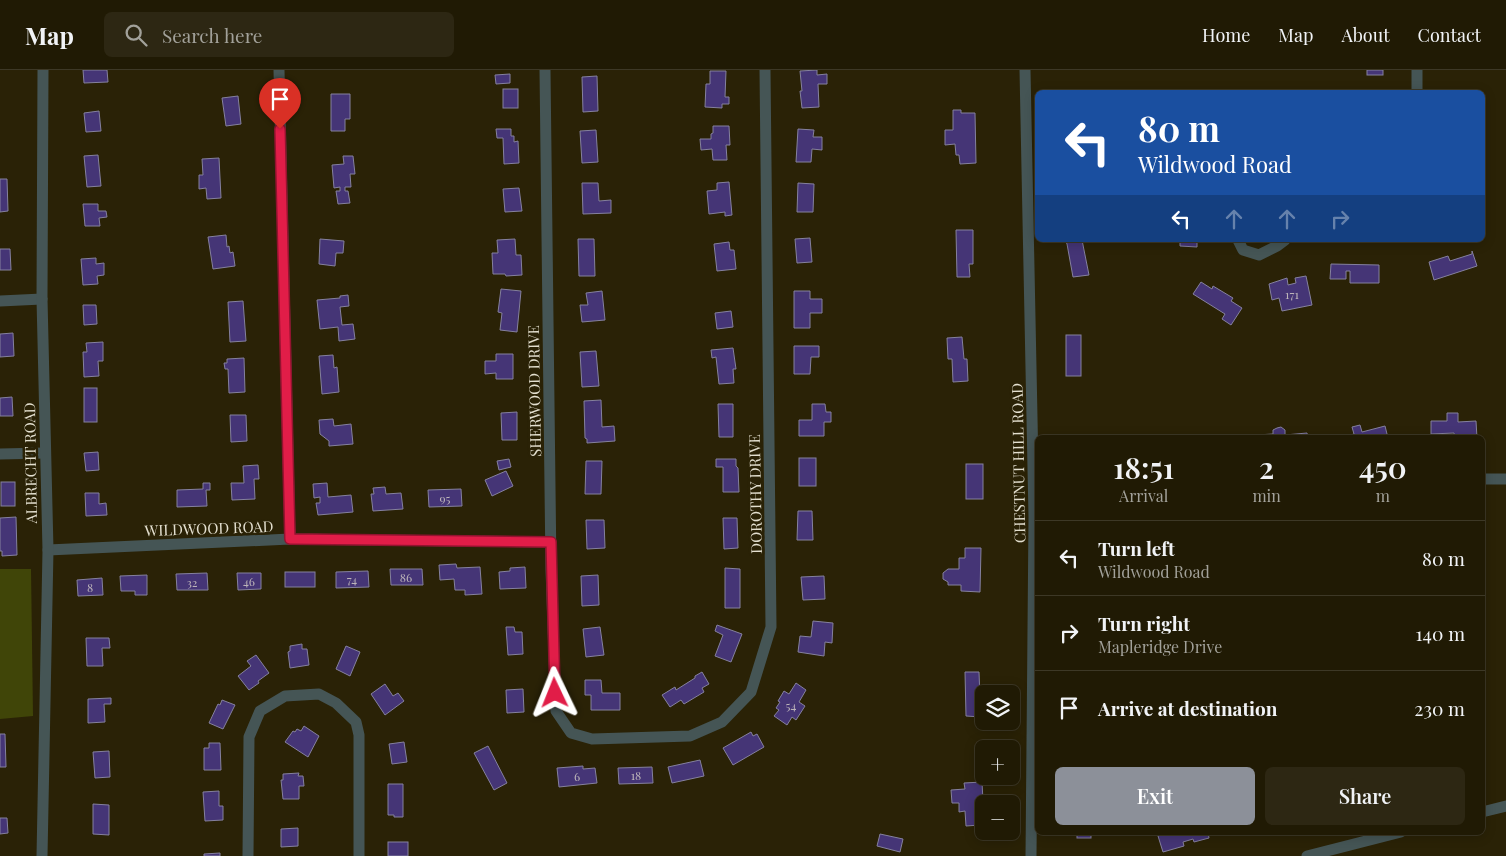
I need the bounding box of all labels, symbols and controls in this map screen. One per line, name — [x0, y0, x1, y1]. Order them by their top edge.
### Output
search box — [104, 12, 454, 57]
text: Map — [25, 19, 74, 51]
icon: search — [122, 21, 150, 49]
text: Search here — [162, 22, 262, 48]
text: Home — [1202, 23, 1250, 47]
text: Map — [1278, 23, 1313, 47]
text: About — [1341, 23, 1390, 47]
text: Contact — [1418, 23, 1481, 47]
pin — [259, 78, 301, 129]
icon: arrive — [266, 85, 294, 113]
text: 80 m — [1138, 104, 1220, 151]
icon: left — [1055, 110, 1120, 175]
text: Wildwood Road — [1138, 149, 1292, 179]
icon: left — [1167, 205, 1195, 233]
icon: ahead — [1220, 205, 1248, 233]
icon: ahead — [1273, 205, 1301, 233]
icon: right — [1326, 205, 1354, 233]
house number: 171 — [1285, 286, 1299, 302]
street label: SHERWOOD DRIVE — [523, 325, 545, 457]
street label: CHESTNUT HILL ROAD — [1007, 383, 1029, 543]
street label: ALBRECHT ROAD — [19, 402, 41, 525]
street label: DOROTHY DRIVE — [744, 434, 766, 554]
text: 18:51 — [1113, 447, 1174, 487]
text: 2 — [1259, 447, 1274, 487]
text: 450 — [1359, 447, 1407, 487]
text: Arrival — [1119, 485, 1168, 506]
text: min — [1252, 485, 1281, 506]
text: m — [1376, 485, 1390, 506]
house number: 95 — [439, 490, 451, 506]
street label: WILDWOOD ROAD — [143, 516, 274, 540]
text: Turn left — [1098, 535, 1175, 561]
icon: left — [1055, 544, 1083, 572]
text: 80 m — [1422, 545, 1465, 571]
text: Wildwood Road — [1098, 561, 1210, 582]
house number: 86 — [400, 569, 412, 585]
house number: 74 — [347, 571, 357, 587]
house number: 46 — [243, 573, 255, 589]
house number: 32 — [186, 574, 198, 590]
house number: 8 — [87, 579, 93, 595]
text: Turn right — [1098, 610, 1190, 636]
icon: right — [1055, 619, 1083, 647]
text: 140 m — [1416, 620, 1465, 646]
text: Mapleridge Drive — [1098, 636, 1222, 657]
position arrow — [528, 666, 580, 718]
map controls — [975, 685, 1020, 840]
button: layers — [975, 685, 1020, 730]
icon: arrive — [1055, 694, 1083, 722]
text: Arrive at destination — [1098, 695, 1278, 721]
text: 230 m — [1414, 695, 1465, 721]
house number: 54 — [786, 697, 797, 713]
button: + — [975, 740, 1020, 785]
house number: 18 — [631, 767, 641, 783]
button: Exit — [1055, 767, 1255, 825]
button: Share — [1265, 767, 1465, 825]
house number: 6 — [574, 768, 580, 784]
button: − — [975, 795, 1020, 840]

